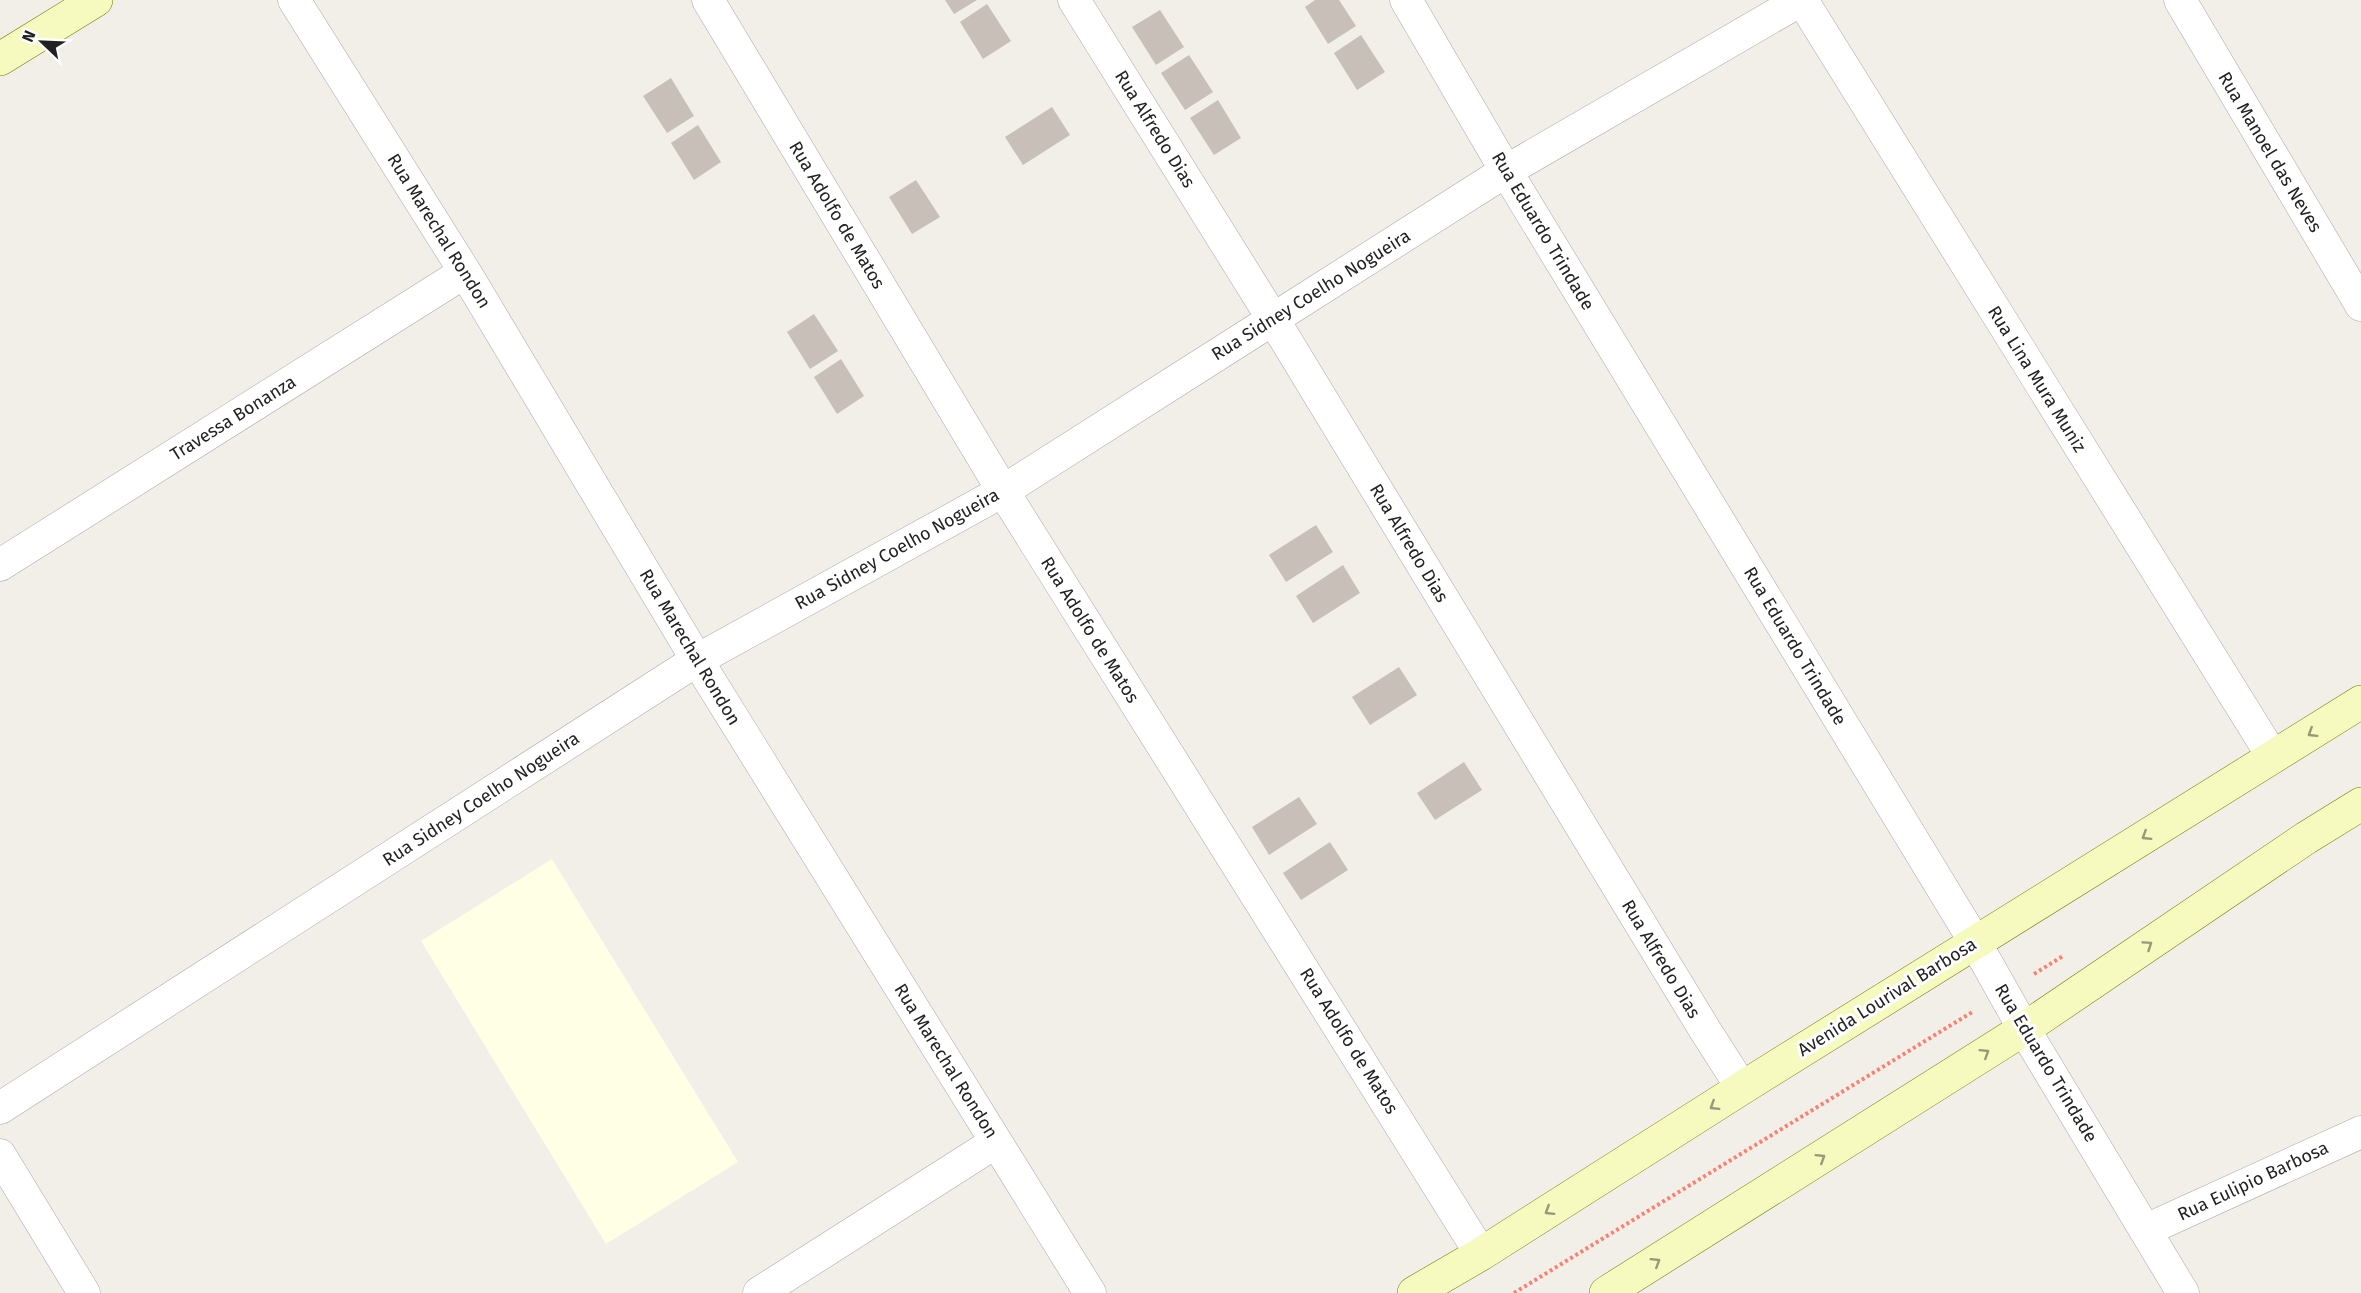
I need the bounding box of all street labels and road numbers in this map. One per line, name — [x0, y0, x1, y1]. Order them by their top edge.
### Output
street label: Rua Alfredo Dias — [1110, 66, 1200, 192]
street label: Rua Manoel das Neves — [2213, 68, 2327, 236]
street label: Rua Adolfo de Matos — [784, 137, 890, 293]
street label: Rua Eduardo Trindade — [1487, 148, 1599, 314]
street label: Rua Marechal Rondon — [382, 150, 496, 312]
street label: Rua Sidney Coelho Nogueira — [1208, 225, 1414, 365]
street label: Rua Lina Mura Muniz — [1983, 302, 2091, 456]
street label: Travessa Bonanza — [166, 371, 300, 465]
street label: Rua Alfredo Dias — [1365, 480, 1453, 606]
street label: Rua Sidney Coelho Nogueira — [791, 484, 1003, 614]
street label: Rua Adolfo de Matos — [1036, 553, 1144, 707]
street label: Rua Eduardo Trindade — [1739, 563, 1851, 729]
street label: Rua Marechal Rondon — [635, 565, 745, 729]
street label: Rua Sidney Coelho Nogueira — [379, 727, 583, 871]
street label: Rua Alfredo Dias — [1617, 896, 1705, 1022]
street label: Avenida Lourival Barbosa — [1794, 933, 1980, 1061]
street label: Rua Adolfo de Matos — [1295, 964, 1403, 1118]
street label: Rua Marechal Rondon — [889, 980, 1003, 1142]
street label: Rua Eduardo Trindade — [1990, 980, 2102, 1146]
street label: Rua Eulipio Barbosa — [2174, 1136, 2332, 1226]

